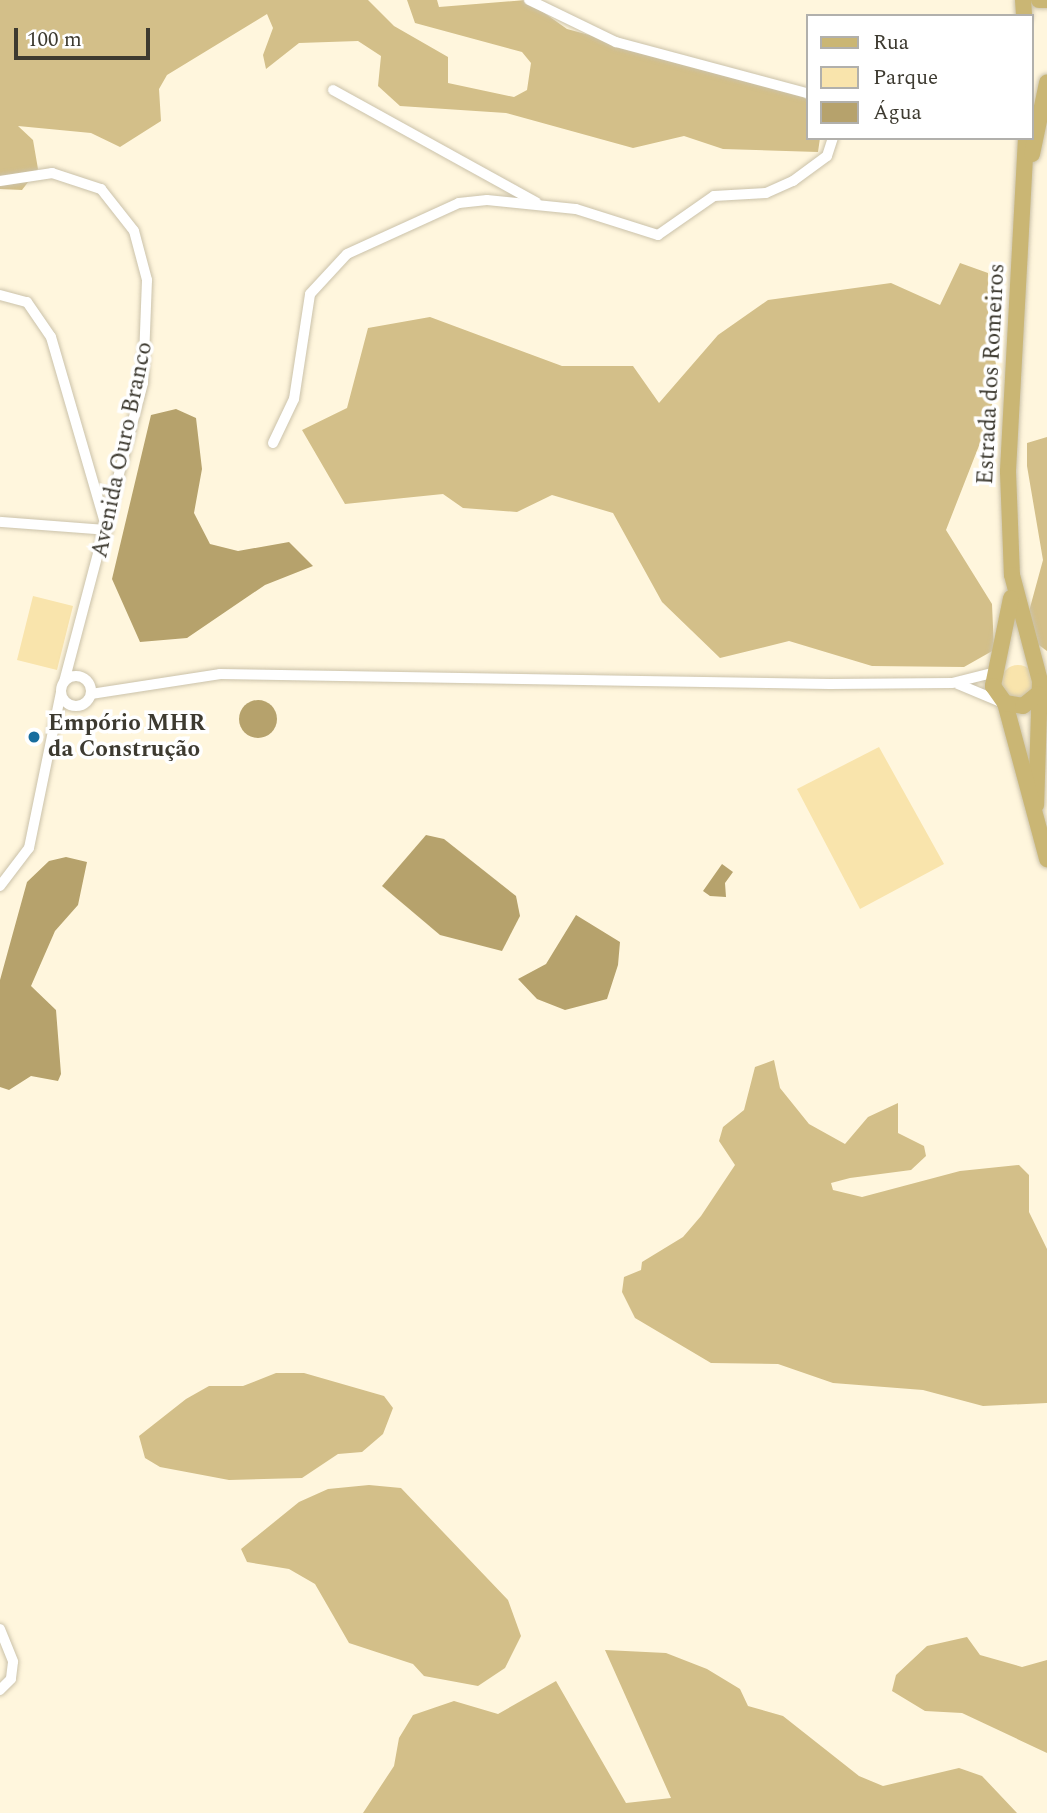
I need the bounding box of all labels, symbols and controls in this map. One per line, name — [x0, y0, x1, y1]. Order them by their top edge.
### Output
scale bar — [18, 14, 154, 58]
legend — [806, 14, 1033, 140]
text: 100 m — [27, 24, 82, 56]
text: Rua — [873, 27, 909, 59]
text: Parque — [873, 62, 938, 94]
text: Água — [873, 97, 922, 129]
street label: Estrada dos Romeiros — [972, 263, 1012, 485]
street label: Avenida Ouro Branco — [87, 339, 159, 561]
place label: Empório MHR da Construção — [48, 710, 205, 764]
marker: Empório MHR da Construção — [26, 729, 42, 745]

